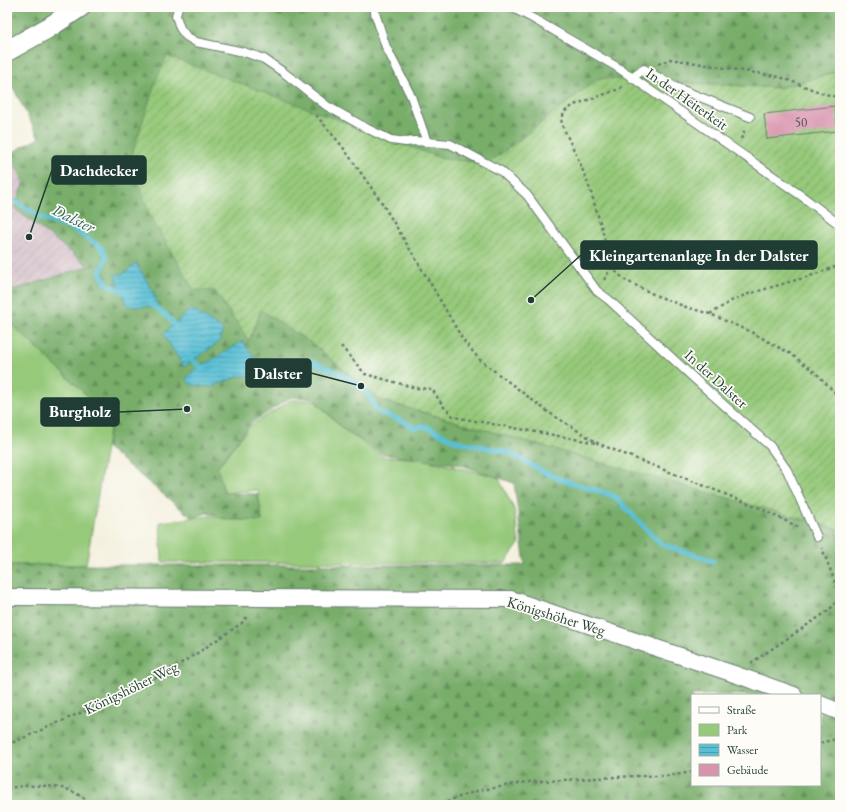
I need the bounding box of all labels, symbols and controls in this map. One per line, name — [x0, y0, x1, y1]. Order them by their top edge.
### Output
street label: In der Heiterkeit — [643, 63, 732, 134]
house number: 50 — [795, 114, 807, 131]
callout: Dachdecker — [52, 156, 146, 184]
text: Dachdecker — [60, 160, 138, 181]
water label: Dalster — [48, 199, 99, 238]
callout: Kleingartenanlage In der Dalster — [581, 241, 817, 269]
text: Kleingartenanlage In der Dalster — [589, 245, 809, 266]
street label: In der Dalster — [681, 345, 752, 412]
callout: Dalster — [246, 359, 311, 387]
text: Dalster — [254, 363, 303, 384]
callout: Burgholz — [41, 398, 119, 426]
text: Burgholz — [49, 401, 111, 422]
street label: Königshöher Weg — [505, 592, 608, 640]
street label: Königshöher Weg — [81, 657, 181, 718]
legend — [691, 694, 821, 786]
text: Straße — [727, 702, 756, 718]
text: Park — [727, 722, 748, 738]
text: Wasser — [727, 742, 758, 758]
text: Gebäude — [727, 762, 769, 778]

